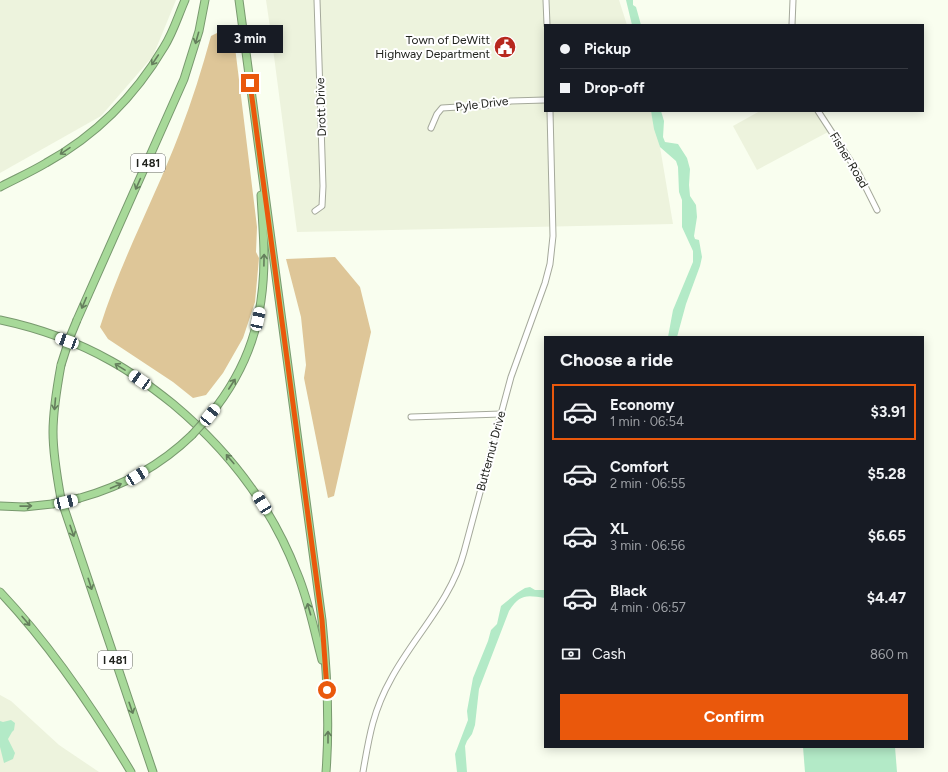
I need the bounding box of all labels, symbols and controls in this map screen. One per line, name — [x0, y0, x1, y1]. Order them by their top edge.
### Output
callout: 3 min — [217, 25, 283, 53]
one-way arrow — [193, 31, 200, 44]
text: 3 min — [234, 31, 266, 46]
place label: Town of DeWitt Highway Department — [375, 33, 490, 61]
public building icon: Town of DeWitt Highway Department — [492, 34, 518, 60]
text: Pickup — [584, 40, 631, 58]
one-way arrow — [151, 54, 159, 66]
route end — [241, 74, 259, 92]
street label: Drott Drive — [313, 77, 329, 137]
text: Drop-off — [584, 79, 645, 97]
street label: Pyle Drive — [455, 94, 510, 114]
street label: Fisher Road — [827, 129, 871, 191]
one-way arrow — [59, 147, 70, 155]
road number: I 481 — [131, 154, 165, 172]
one-way arrow — [134, 178, 141, 190]
one-way arrow — [260, 254, 268, 267]
one-way arrow — [80, 296, 87, 308]
car — [250, 306, 266, 332]
car — [54, 331, 80, 351]
text: Choose a ride — [560, 349, 673, 371]
one-way arrow — [114, 362, 126, 370]
car — [127, 368, 153, 392]
one-way arrow — [229, 378, 237, 390]
icon: car — [562, 394, 598, 430]
text: Economy — [610, 396, 675, 414]
one-way arrow — [51, 397, 58, 410]
car — [198, 402, 222, 428]
text: $3.91 — [871, 403, 906, 421]
street label: Butternut Drive — [474, 409, 509, 493]
text: 1 min · 06:54 — [610, 414, 684, 429]
one-way arrow — [225, 454, 234, 465]
icon: car — [562, 456, 598, 492]
text: Comfort — [610, 458, 669, 476]
car — [124, 465, 150, 487]
text: $5.28 — [867, 465, 906, 483]
text: 2 min · 06:55 — [610, 476, 685, 491]
one-way arrow — [110, 482, 122, 489]
car — [251, 490, 273, 516]
car — [53, 493, 79, 511]
one-way arrow — [19, 502, 32, 510]
icon: car — [562, 518, 598, 554]
text: XL — [610, 520, 628, 538]
one-way arrow — [69, 525, 77, 537]
text: $6.65 — [868, 527, 906, 545]
text: 3 min · 06:56 — [610, 538, 685, 553]
one-way arrow — [87, 578, 94, 591]
icon: car — [562, 580, 598, 616]
text: Black — [610, 582, 647, 600]
text: $4.47 — [867, 589, 906, 607]
text: 4 min · 06:57 — [610, 600, 686, 615]
one-way arrow — [305, 603, 313, 616]
one-way arrow — [21, 616, 30, 626]
icon: cash — [560, 643, 582, 665]
text: Cash — [592, 645, 626, 663]
text: 860 m — [870, 647, 908, 662]
road number: I 481 — [98, 651, 132, 669]
route start — [318, 681, 336, 699]
button: Confirm — [560, 694, 908, 740]
one-way arrow — [128, 701, 135, 714]
one-way arrow — [324, 731, 332, 744]

